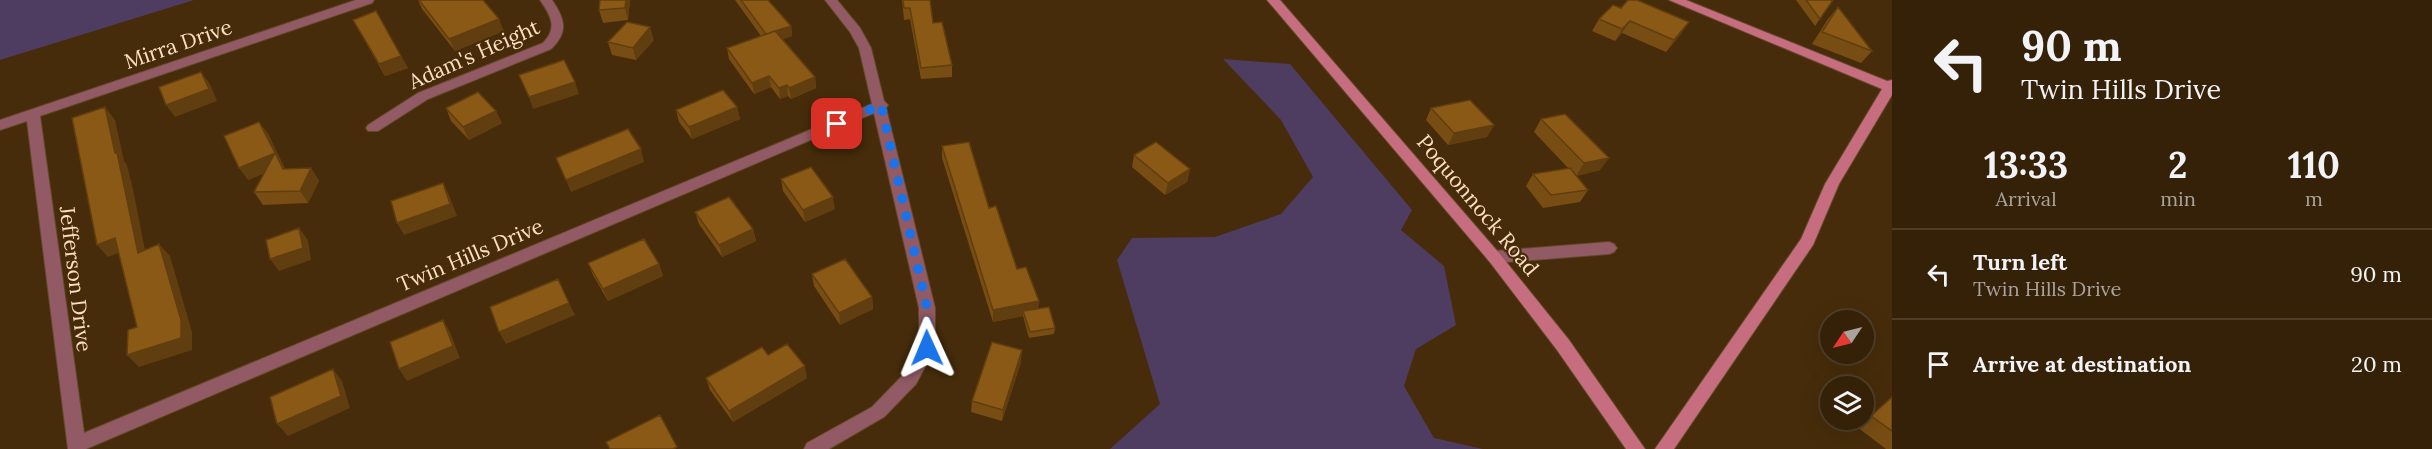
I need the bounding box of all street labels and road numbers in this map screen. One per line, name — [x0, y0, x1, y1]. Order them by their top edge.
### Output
street label: Mirra Drive — [121, 13, 235, 75]
street label: Adam's Height — [403, 13, 544, 95]
street label: Poquonnock Road — [1411, 129, 1545, 281]
street label: Jefferson Drive — [54, 204, 98, 353]
street label: Twin Hills Drive — [393, 212, 547, 298]

